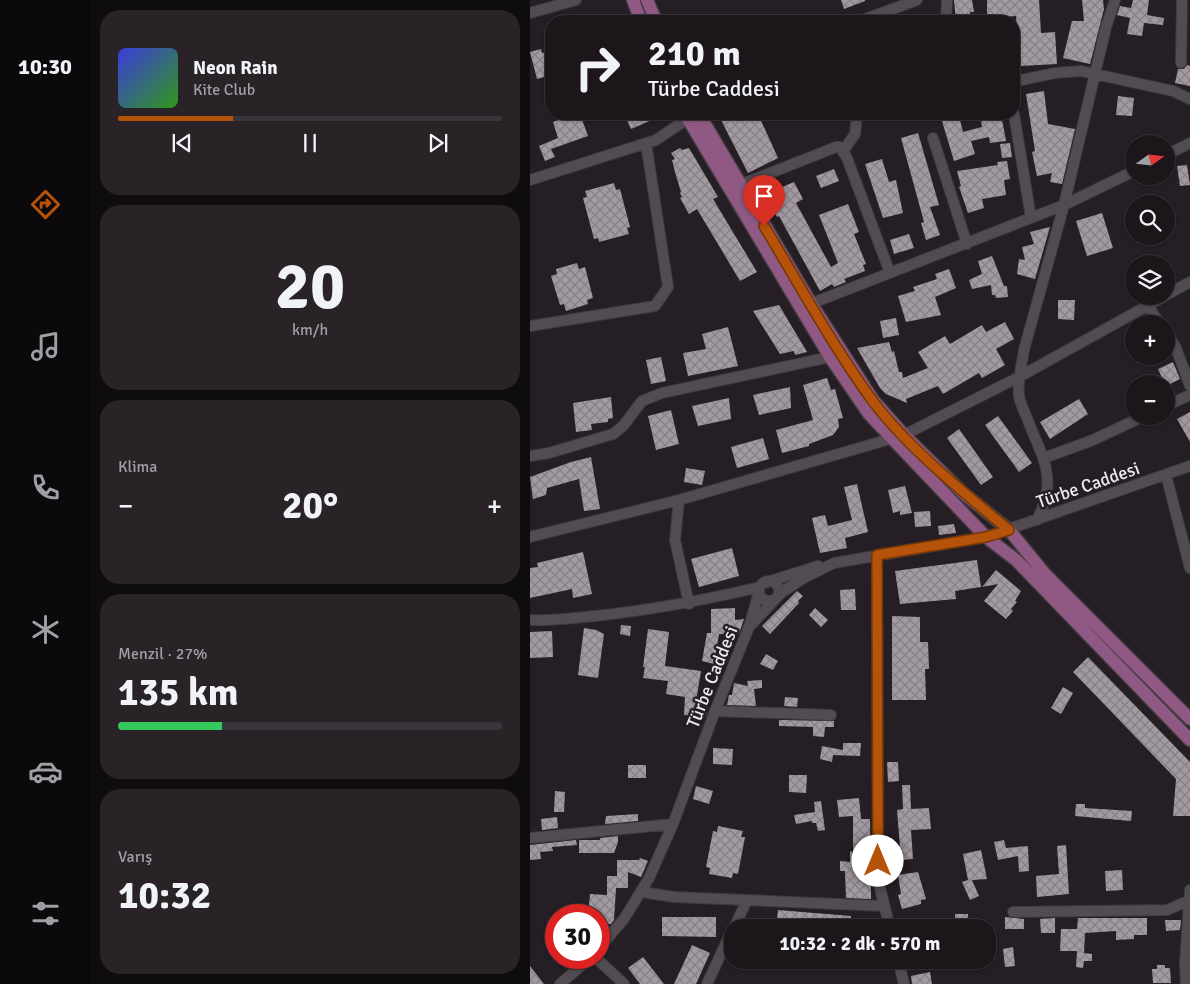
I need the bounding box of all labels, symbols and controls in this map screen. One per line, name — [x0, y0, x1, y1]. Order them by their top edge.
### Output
text: 210 m — [648, 32, 741, 75]
icon: right — [565, 35, 630, 100]
text: 10:30 — [18, 53, 72, 80]
text: Neon Rain — [193, 56, 278, 80]
text: Türbe Caddesi — [648, 75, 780, 102]
text: Kite Club — [193, 80, 255, 100]
icon: previous — [168, 129, 196, 157]
icon: pause — [296, 129, 324, 157]
icon: next — [424, 129, 452, 157]
north arrow — [1125, 135, 1175, 185]
map controls — [1125, 135, 1175, 425]
pin — [743, 175, 785, 226]
icon: arrive — [750, 182, 778, 210]
icon: directions — [28, 187, 63, 222]
button: search — [1125, 195, 1175, 245]
text: 20 — [275, 247, 345, 327]
button: layers — [1125, 255, 1175, 305]
button: + — [1125, 315, 1175, 365]
text: km/h — [292, 320, 328, 340]
icon: music — [28, 329, 63, 364]
button: − — [1125, 375, 1175, 425]
text: Klima — [118, 457, 157, 477]
street label: Türbe Caddesi — [1034, 457, 1142, 513]
icon: phone — [28, 470, 63, 505]
text: 20° — [282, 482, 338, 529]
text: − — [118, 489, 133, 523]
text: + — [487, 489, 502, 523]
icon: climate — [28, 612, 63, 647]
street label: Türbe Caddesi — [682, 623, 742, 731]
text: Menzil · 27% — [118, 644, 208, 664]
text: 135 km — [118, 669, 239, 716]
icon: car — [28, 754, 63, 789]
position arrow — [851, 834, 903, 886]
text: Varış — [118, 847, 152, 867]
text: 10:32 — [118, 872, 211, 919]
icon: filters — [28, 896, 63, 931]
speed limit sign: 30 — [545, 904, 610, 969]
text: 10:32 · 2 dk · 570 m — [780, 932, 940, 956]

